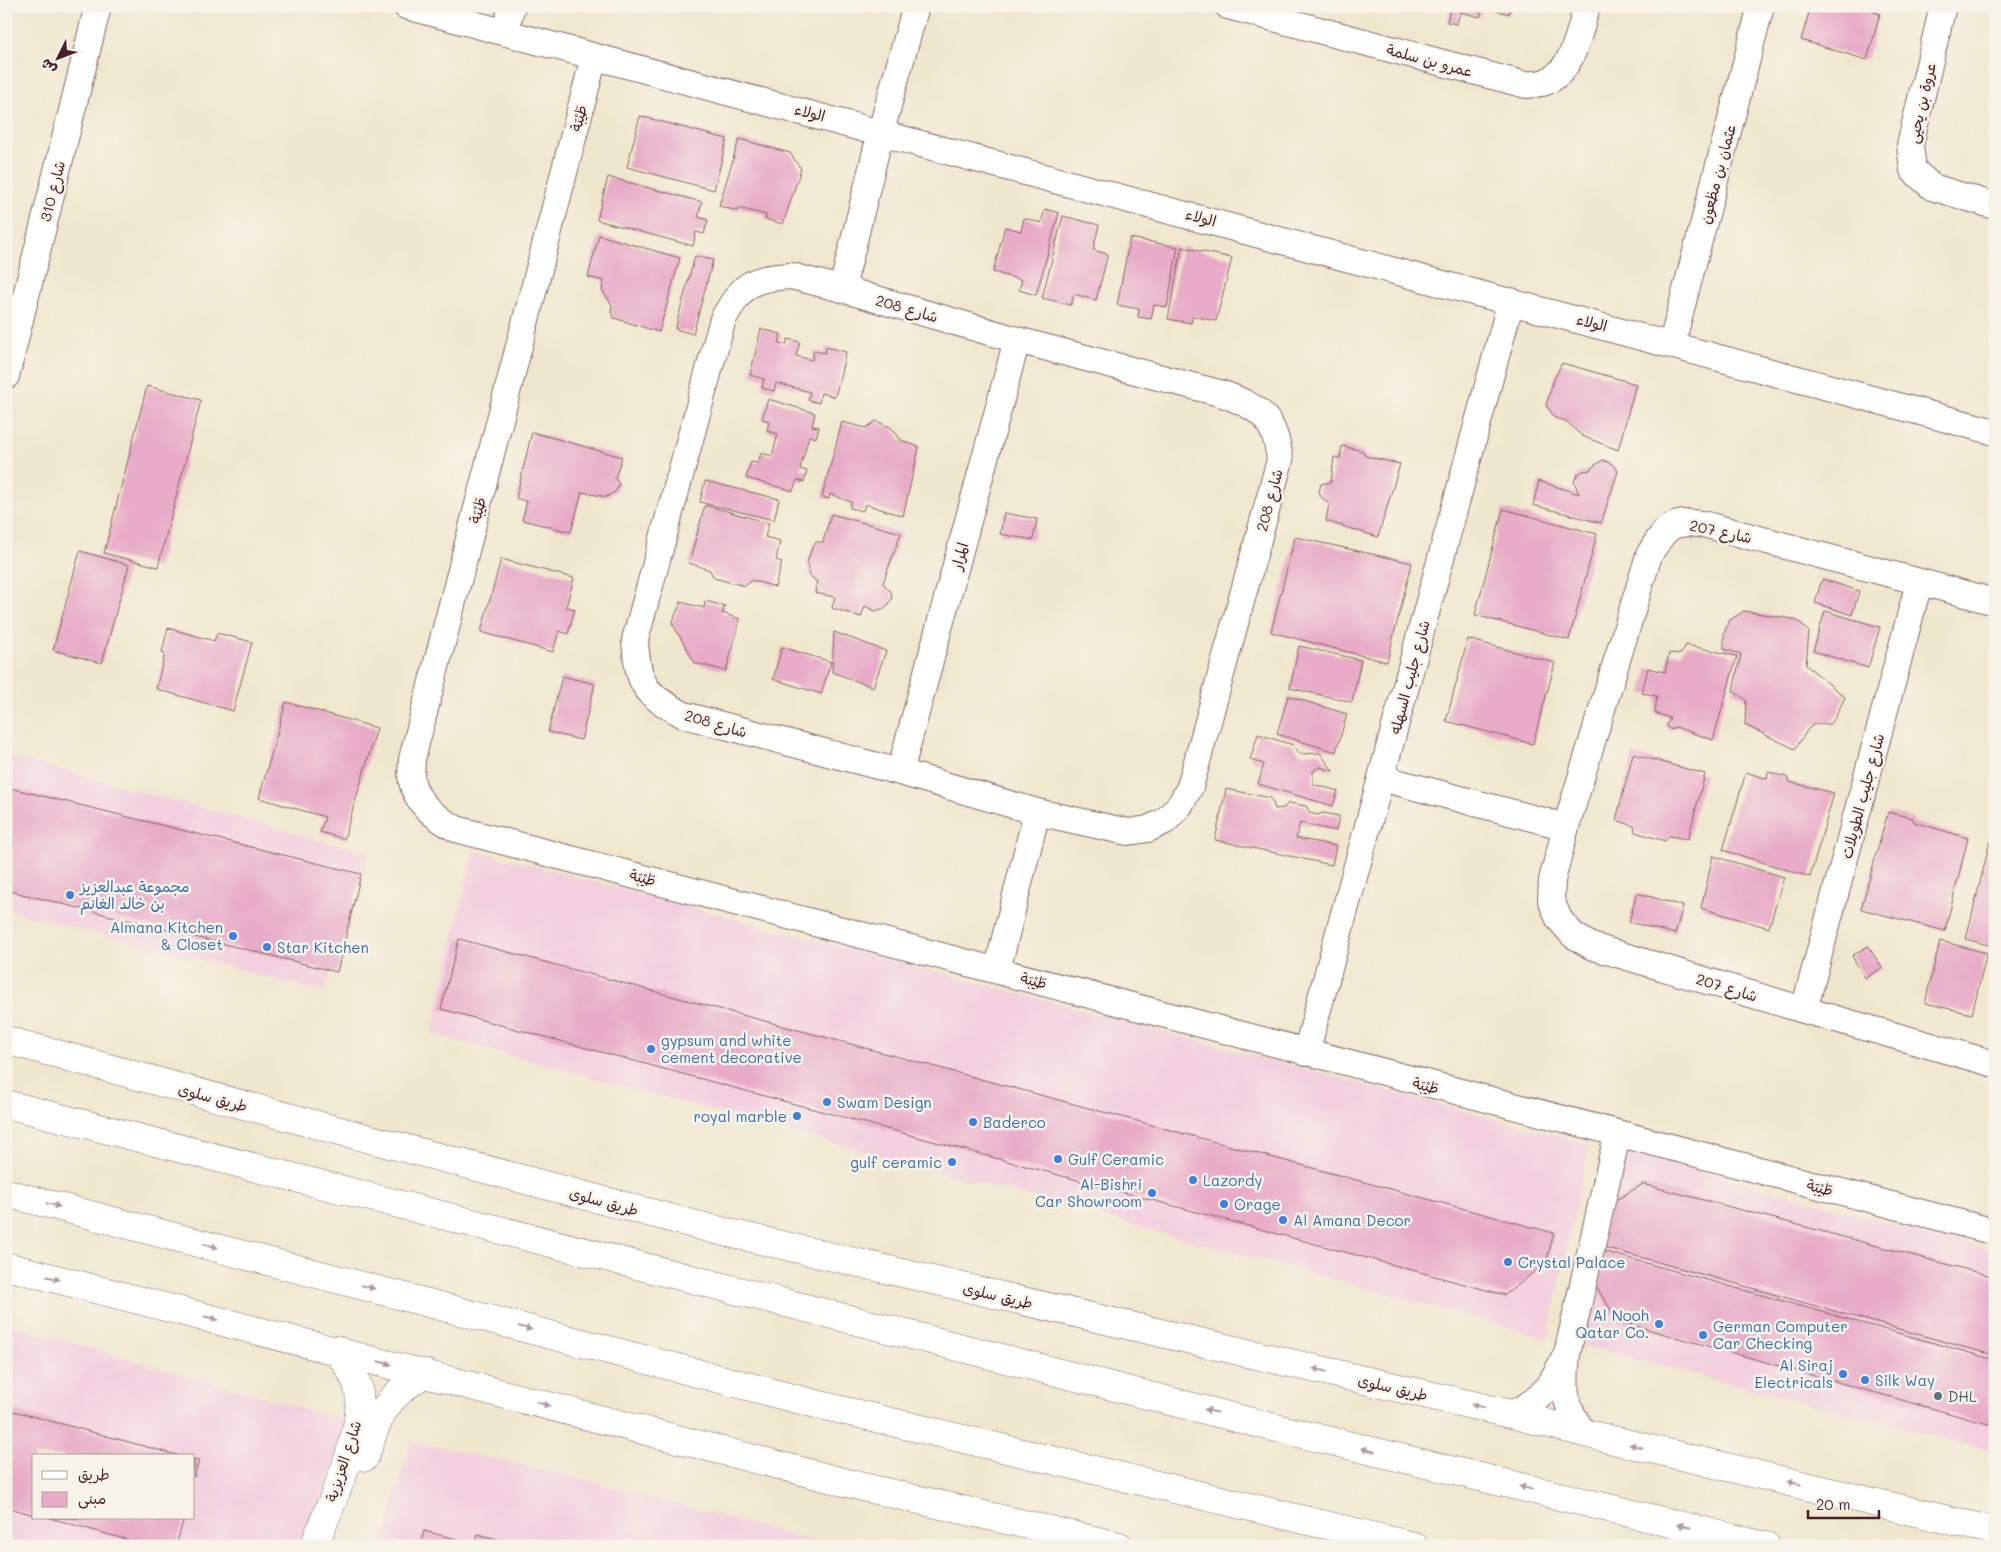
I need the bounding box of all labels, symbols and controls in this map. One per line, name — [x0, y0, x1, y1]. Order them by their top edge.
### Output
north arrow — [32, 32, 82, 82]
street label: عمرو بن سلمة — [1384, 39, 1476, 81]
text: ش — [36, 55, 60, 79]
street label: عروة بن يحيى — [1902, 61, 1941, 145]
street label: الولاء — [792, 99, 828, 125]
street label: طَيْبَة — [565, 103, 591, 133]
street label: عثمان بن مظعون — [1694, 122, 1741, 226]
street label: شارع 310 — [35, 158, 70, 224]
street label: الولاء — [1183, 203, 1219, 231]
street label: شارع 208 — [873, 290, 940, 327]
street label: الولاء — [1574, 309, 1610, 335]
street label: شارع 208 — [1251, 467, 1288, 534]
street label: طَيْبَة — [464, 495, 490, 525]
street label: شارع 207 — [1688, 515, 1754, 548]
street label: المرار — [946, 540, 972, 573]
street label: شارع جليب السهله — [1384, 618, 1435, 736]
street label: شارع 208 — [682, 705, 749, 742]
street label: شارع جليب الطويلات — [1836, 731, 1889, 861]
street label: طَيْبَة — [628, 864, 658, 890]
place label: مجموعة عبدالعزيز بن خالد الغانم — [78, 876, 189, 915]
marker: مجموعة عبدالعزيز بن خالد الغانم — [64, 889, 76, 901]
place label: Almana Kitchen & Closet — [110, 917, 223, 954]
marker: Almana Kitchen & Closet — [227, 930, 239, 942]
place label: Star Kitchen — [277, 937, 369, 957]
marker: Star Kitchen — [261, 941, 273, 953]
street label: طَيْبَة — [1019, 967, 1049, 993]
street label: شارع 207 — [1694, 968, 1760, 1007]
place label: gypsum and white cement decorative — [661, 1030, 802, 1067]
marker: gypsum and white cement decorative — [645, 1043, 657, 1055]
street label: طَيْبَة — [1411, 1072, 1441, 1098]
street label: طريق سلوى — [176, 1078, 250, 1117]
place label: Swam Design — [837, 1092, 932, 1112]
marker: Swam Design — [821, 1096, 833, 1108]
place label: royal marble — [693, 1106, 787, 1126]
marker: royal marble — [791, 1110, 803, 1122]
place label: Baderco — [983, 1112, 1046, 1132]
marker: Baderco — [967, 1116, 979, 1128]
place label: Gulf Ceramic — [1068, 1149, 1164, 1169]
place label: gulf ceramic — [850, 1152, 942, 1172]
marker: Gulf Ceramic — [1052, 1153, 1064, 1165]
marker: gulf ceramic — [946, 1156, 958, 1168]
place label: Lazordy — [1203, 1170, 1263, 1190]
place label: Al-Bishri Car Showroom — [1035, 1174, 1142, 1211]
marker: Lazordy — [1187, 1174, 1199, 1186]
street label: طَيْبَة — [1805, 1174, 1835, 1200]
street label: طريق سلوى — [567, 1182, 641, 1221]
marker: Al-Bishri Car Showroom — [1146, 1187, 1158, 1199]
place label: Orage — [1234, 1194, 1281, 1214]
marker: Orage — [1218, 1198, 1230, 1210]
one-way arrow — [46, 1202, 61, 1210]
place label: Al Amana Decor — [1293, 1210, 1411, 1230]
marker: Al Amana Decor — [1277, 1214, 1289, 1226]
one-way arrow — [203, 1243, 218, 1251]
place label: Crystal Palace — [1518, 1252, 1626, 1272]
marker: Crystal Palace — [1502, 1256, 1514, 1268]
one-way arrow — [46, 1274, 61, 1282]
street label: طريق سلوى — [961, 1277, 1035, 1314]
one-way arrow — [360, 1283, 375, 1291]
place label: Al Nooh Qatar Co. — [1576, 1305, 1649, 1342]
one-way arrow — [203, 1314, 218, 1322]
place label: German Computer Car Checking — [1713, 1316, 1848, 1353]
marker: Al Nooh Qatar Co. — [1653, 1318, 1665, 1330]
one-way arrow — [518, 1324, 533, 1332]
marker: German Computer Car Checking — [1697, 1329, 1709, 1341]
place label: Al Siraj Electricals — [1755, 1355, 1833, 1392]
one-way arrow — [378, 1359, 393, 1367]
one-way arrow — [1312, 1366, 1327, 1374]
marker: Al Siraj Electricals — [1837, 1368, 1849, 1380]
street label: طريق سلوى — [1356, 1369, 1430, 1406]
place label: Silk Way — [1875, 1370, 1935, 1390]
marker: Silk Way — [1859, 1374, 1871, 1386]
place label: DHL — [1948, 1386, 1977, 1406]
marker: DHL — [1932, 1390, 1944, 1402]
one-way arrow — [535, 1400, 550, 1408]
one-way arrow — [1470, 1402, 1486, 1410]
one-way arrow — [1203, 1407, 1218, 1415]
street label: شارع العزيزية — [320, 1418, 366, 1504]
one-way arrow — [1628, 1442, 1643, 1450]
one-way arrow — [1361, 1446, 1376, 1454]
legend — [32, 1454, 195, 1520]
text: طريق — [78, 1464, 110, 1484]
one-way arrow — [1787, 1479, 1802, 1487]
one-way arrow — [1519, 1484, 1534, 1492]
scale bar — [1808, 1487, 1880, 1519]
text: مبنى — [78, 1488, 106, 1509]
text: 20 m — [1816, 1494, 1850, 1514]
one-way arrow — [1677, 1522, 1692, 1530]

